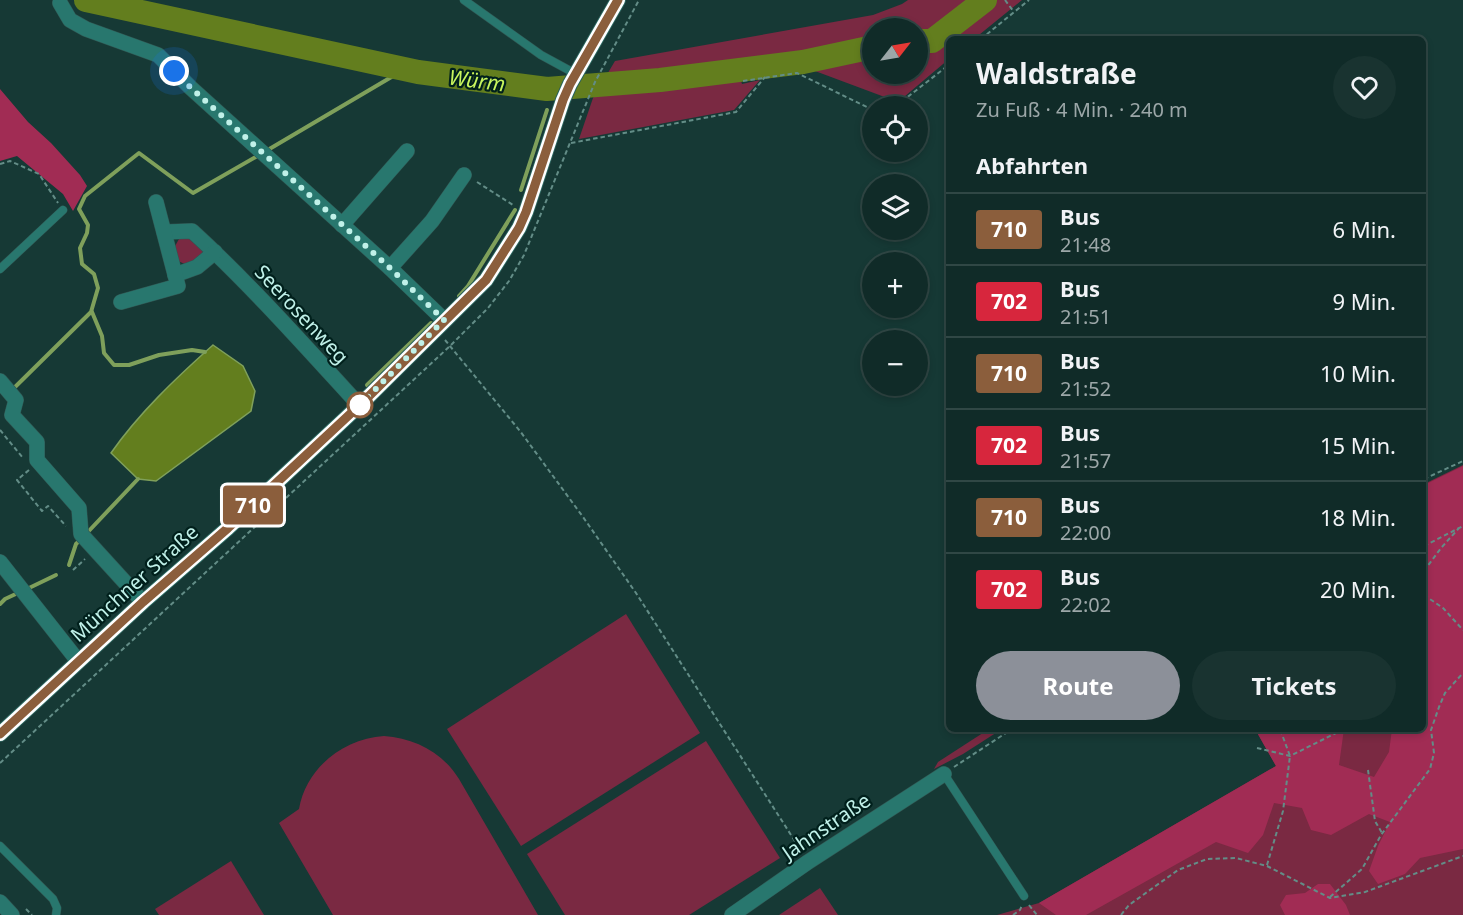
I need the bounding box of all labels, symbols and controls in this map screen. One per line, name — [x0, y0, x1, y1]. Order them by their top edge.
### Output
north arrow — [862, 18, 928, 84]
map controls — [862, 18, 928, 396]
text: Waldstraße — [976, 54, 1137, 92]
your location — [159, 56, 189, 86]
button: heart — [1333, 56, 1396, 119]
water label: Würm — [447, 63, 507, 97]
button: locate — [862, 96, 928, 162]
text: Zu Fuß · 4 Min. · 240 m — [976, 96, 1188, 123]
text: Abfahrten — [976, 150, 1088, 180]
button: layers — [862, 174, 928, 240]
text: Bus — [1060, 201, 1100, 231]
text: 6 Min. — [1333, 214, 1396, 244]
text: 710 — [991, 215, 1027, 243]
text: 21:48 — [1060, 231, 1111, 258]
button: + — [862, 252, 928, 318]
street label: Seerosenweg — [249, 259, 355, 369]
text: Bus — [1060, 273, 1100, 303]
text: 9 Min. — [1333, 286, 1396, 316]
text: 702 — [991, 287, 1027, 315]
text: 21:51 — [1060, 303, 1111, 330]
button: − — [862, 330, 928, 396]
text: Bus — [1060, 345, 1100, 375]
text: 10 Min. — [1320, 358, 1396, 388]
text: 710 — [991, 359, 1027, 387]
text: 21:52 — [1060, 375, 1111, 402]
unlabelled marker — [347, 392, 373, 418]
text: Bus — [1060, 417, 1100, 447]
text: 15 Min. — [1320, 430, 1396, 460]
text: 702 — [991, 431, 1027, 459]
text: 21:57 — [1060, 447, 1111, 474]
line badge: 710 — [218, 486, 288, 524]
text: Bus — [1060, 489, 1100, 519]
text: 710 — [235, 491, 271, 519]
text: 18 Min. — [1320, 502, 1396, 532]
text: 710 — [991, 503, 1027, 531]
street label: Münchner Straße — [64, 518, 204, 648]
text: 22:00 — [1060, 519, 1111, 546]
text: Bus — [1060, 561, 1100, 591]
text: 20 Min. — [1320, 574, 1396, 604]
text: 702 — [991, 575, 1027, 603]
text: 22:02 — [1060, 591, 1111, 618]
button: Route — [976, 651, 1180, 720]
button: Tickets — [1192, 651, 1396, 720]
street label: Jahnstraße — [775, 787, 875, 867]

